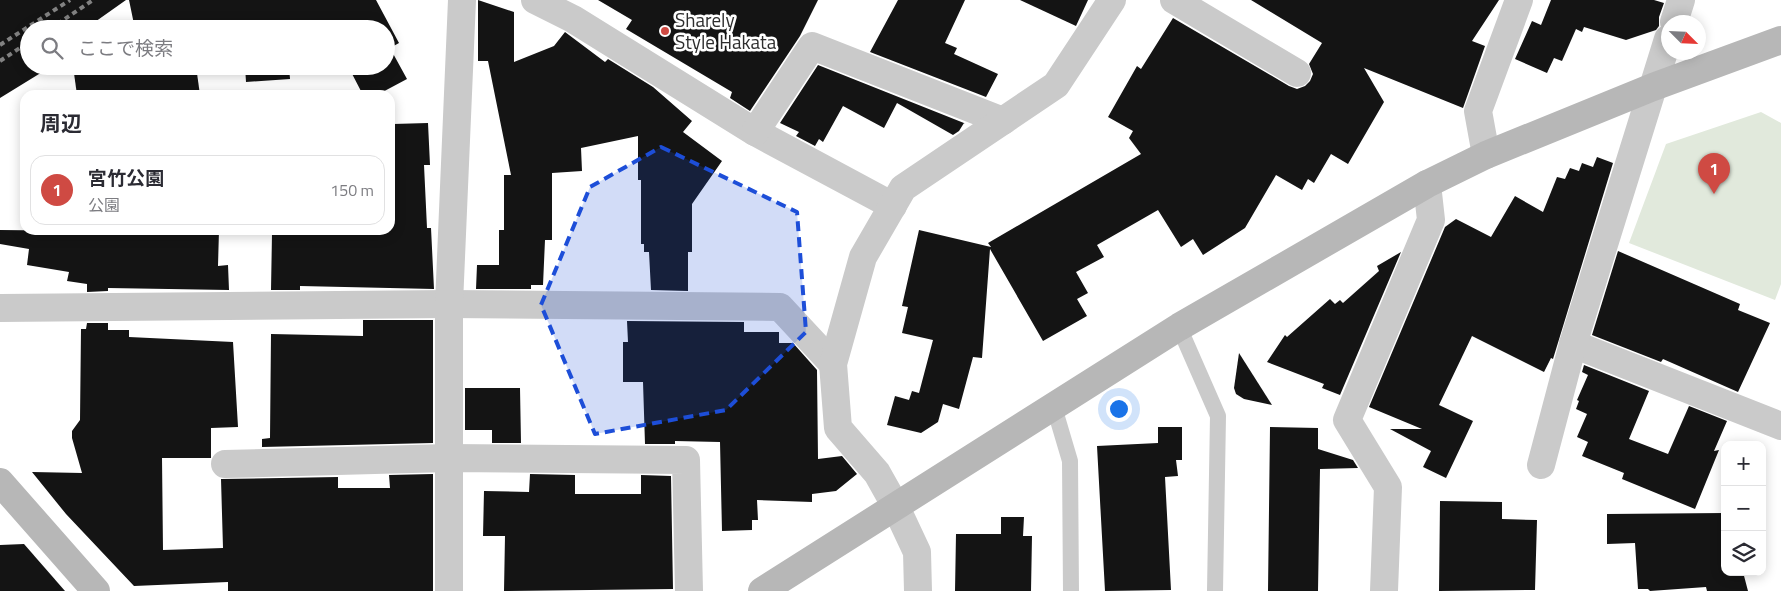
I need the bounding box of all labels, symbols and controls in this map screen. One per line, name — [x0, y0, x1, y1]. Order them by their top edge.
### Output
place label: Sharely Style Hakata — [675, 5, 777, 56]
north arrow — [1661, 15, 1706, 60]
search box — [20, 20, 395, 75]
marker: Sharely Style Hakata — [659, 25, 671, 37]
text: ここで検索 — [78, 33, 173, 62]
icon: search — [38, 34, 66, 62]
text: 周辺 — [40, 107, 82, 139]
pin: 1 — [1698, 153, 1730, 194]
text: 宮竹公園 — [88, 163, 164, 192]
text: 1 — [53, 178, 61, 202]
text: 150 m — [330, 178, 374, 202]
text: 公園 — [88, 193, 120, 217]
your location — [1106, 396, 1132, 422]
map controls — [1721, 441, 1766, 576]
button: + — [1721, 441, 1766, 486]
button: − — [1721, 486, 1766, 531]
button: layers — [1721, 531, 1766, 576]

